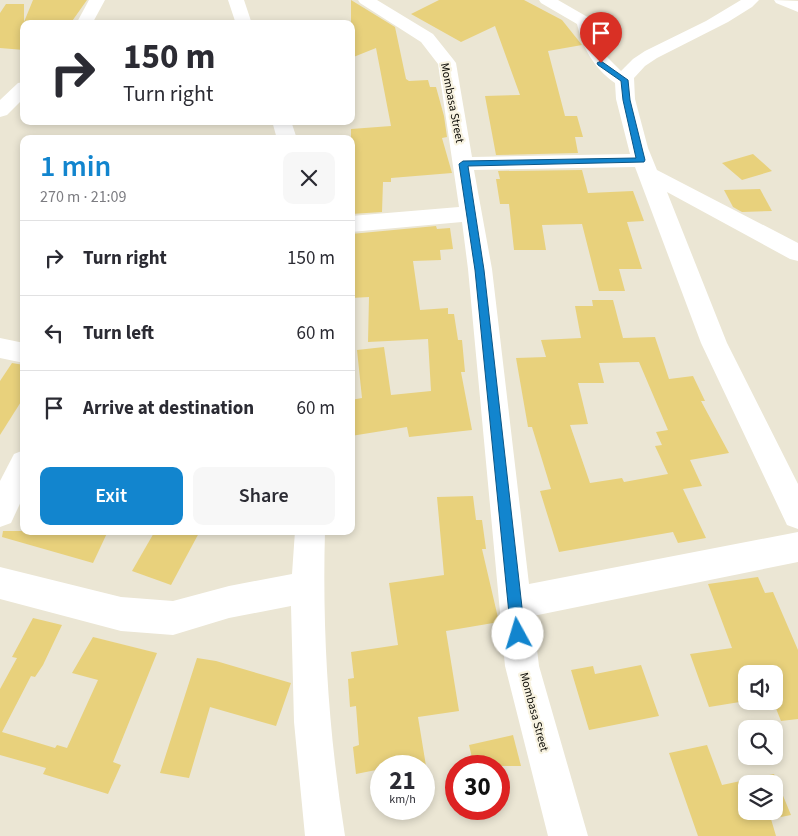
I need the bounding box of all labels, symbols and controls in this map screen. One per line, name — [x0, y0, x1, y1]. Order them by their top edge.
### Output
pin — [580, 12, 622, 63]
icon: arrive — [587, 19, 615, 47]
text: 150 m — [123, 32, 215, 82]
icon: right — [40, 40, 105, 105]
street label: Mombasa Street — [436, 61, 468, 145]
text: Turn right — [123, 78, 213, 110]
text: 1 min — [40, 145, 111, 188]
button: close — [283, 152, 335, 204]
text: 270 m · 21:09 — [40, 186, 127, 208]
icon: right — [40, 244, 68, 272]
text: Turn right — [83, 245, 167, 272]
text: 150 m — [287, 245, 335, 272]
icon: left — [40, 319, 68, 347]
text: Turn left — [83, 320, 154, 347]
text: 60 m — [297, 320, 335, 347]
icon: arrive — [40, 394, 68, 422]
text: Arrive at destination — [83, 395, 254, 422]
text: 60 m — [297, 395, 335, 422]
button: Exit — [40, 467, 183, 525]
button: Share — [193, 467, 335, 525]
position arrow — [491, 607, 543, 659]
map controls — [738, 665, 783, 820]
button: sound — [738, 665, 783, 710]
street label: Mombasa Street — [515, 671, 553, 753]
button: search — [738, 720, 783, 765]
speed limit sign: 30 — [445, 755, 510, 820]
text: 21 — [389, 763, 416, 799]
button: layers — [738, 775, 783, 820]
text: km/h — [389, 791, 416, 808]

